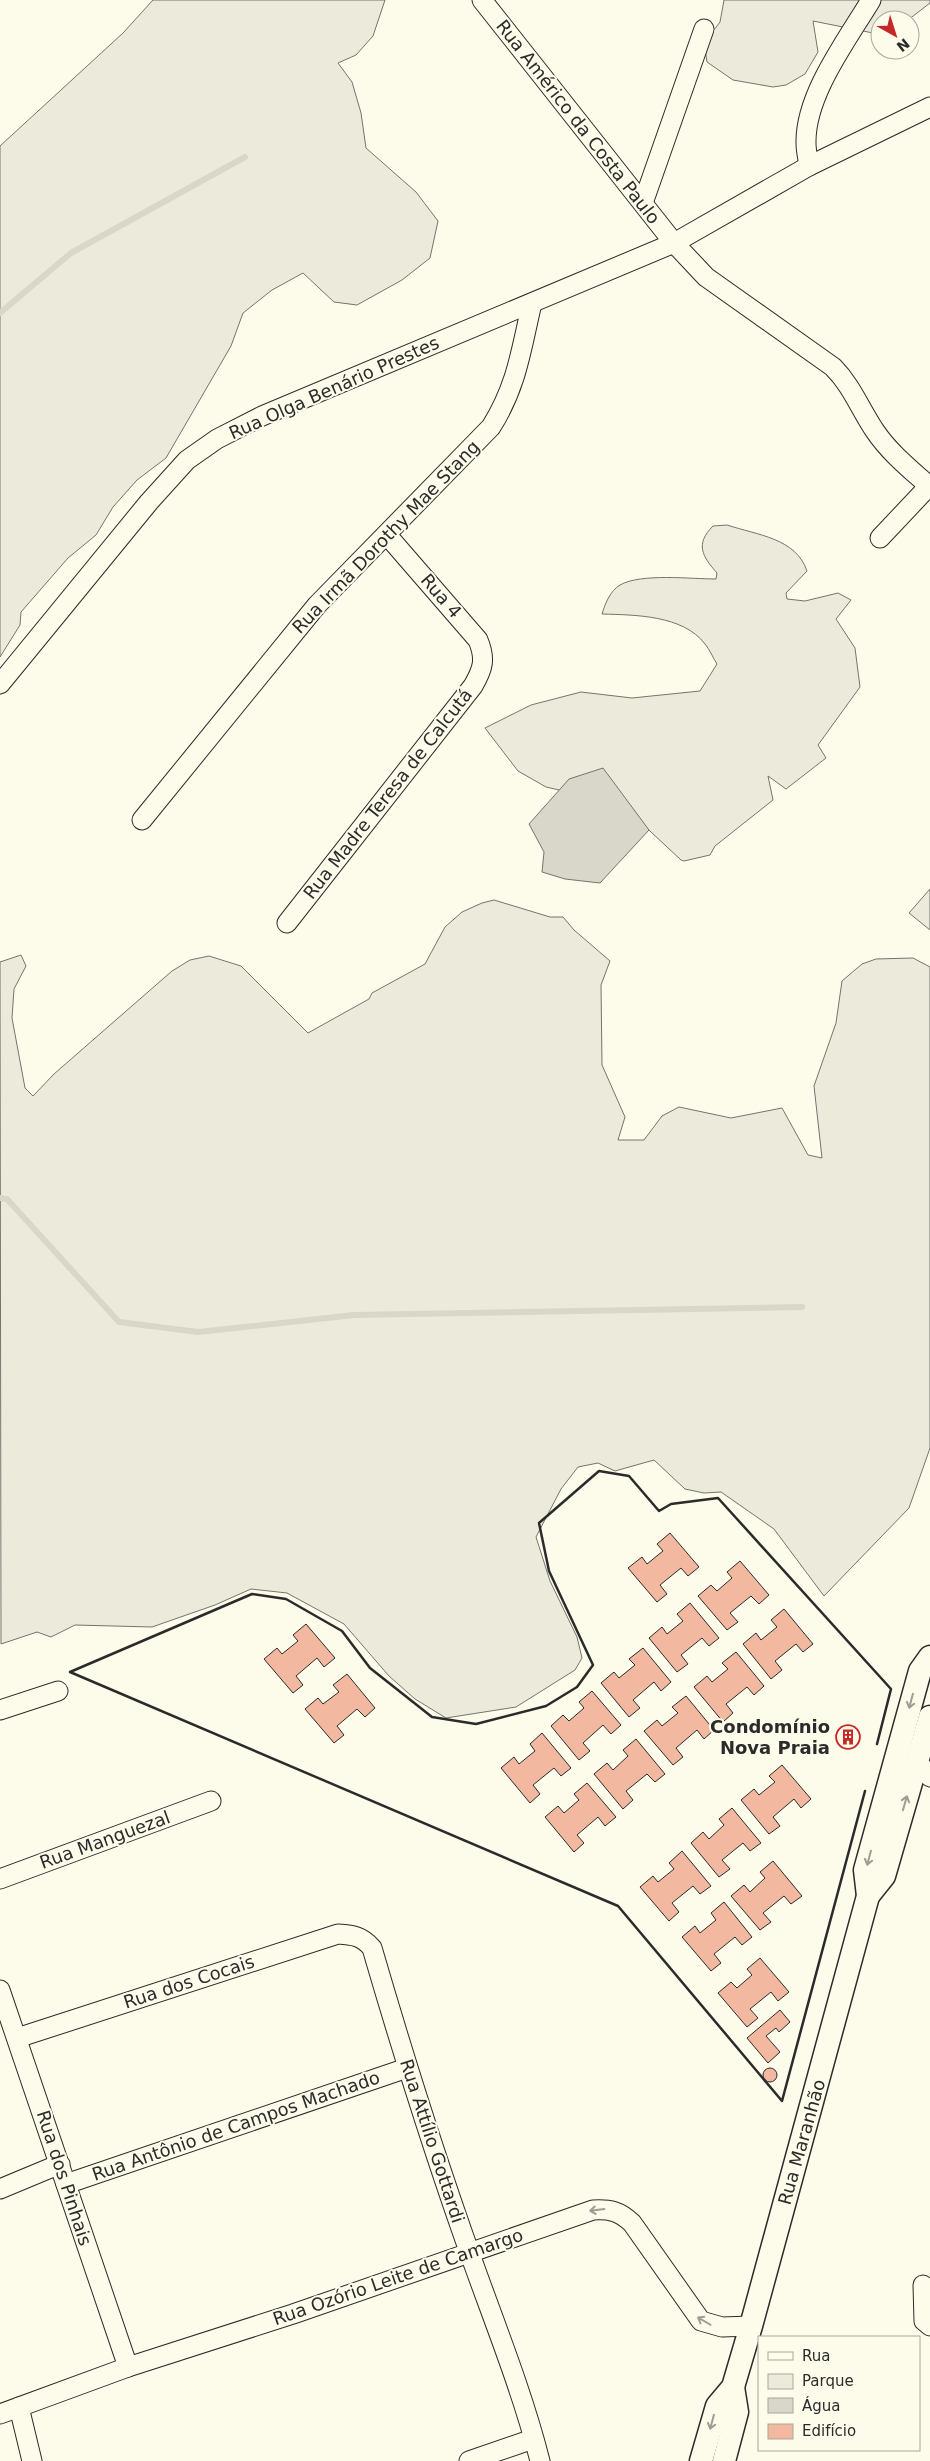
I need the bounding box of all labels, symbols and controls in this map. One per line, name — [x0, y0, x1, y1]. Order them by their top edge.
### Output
north arrow — [870, 10, 920, 60]
street label: Rua Américo da Costa Paulo — [492, 15, 665, 228]
text: N — [894, 35, 913, 55]
street label: Rua Olga Benário Prestes — [226, 332, 442, 443]
street label: Rua Irmã Dorothy Mae Stang — [288, 436, 483, 637]
street label: Rua 4 — [417, 569, 466, 622]
street label: Rua Madre Teresa de Calcutá — [299, 684, 476, 903]
one-way arrow — [906, 1692, 916, 1708]
place label: Condomínio Nova Praia — [710, 1716, 830, 1758]
building icon: Condomínio Nova Praia — [835, 1724, 861, 1750]
one-way arrow — [901, 1796, 910, 1812]
street label: Rua Manguezal — [37, 1806, 173, 1873]
one-way arrow — [864, 1849, 873, 1865]
street label: Rua dos Cocais — [121, 1950, 257, 2013]
street label: Rua Attílio Gottardi — [396, 2056, 469, 2226]
street label: Rua Antônio de Campos Machado — [89, 2066, 383, 2185]
street label: Rua Maranhão — [774, 2077, 829, 2207]
street label: Rua dos Pinhais — [33, 2108, 96, 2248]
one-way arrow — [589, 2206, 605, 2216]
street label: Rua Ozório Leite de Camargo — [270, 2224, 526, 2329]
one-way arrow — [697, 2316, 712, 2326]
legend — [758, 2336, 920, 2451]
text: Rua — [802, 2347, 830, 2365]
text: Parque — [802, 2372, 854, 2390]
text: Água — [802, 2396, 840, 2415]
one-way arrow — [707, 2413, 717, 2429]
text: Edifício — [802, 2422, 856, 2440]

